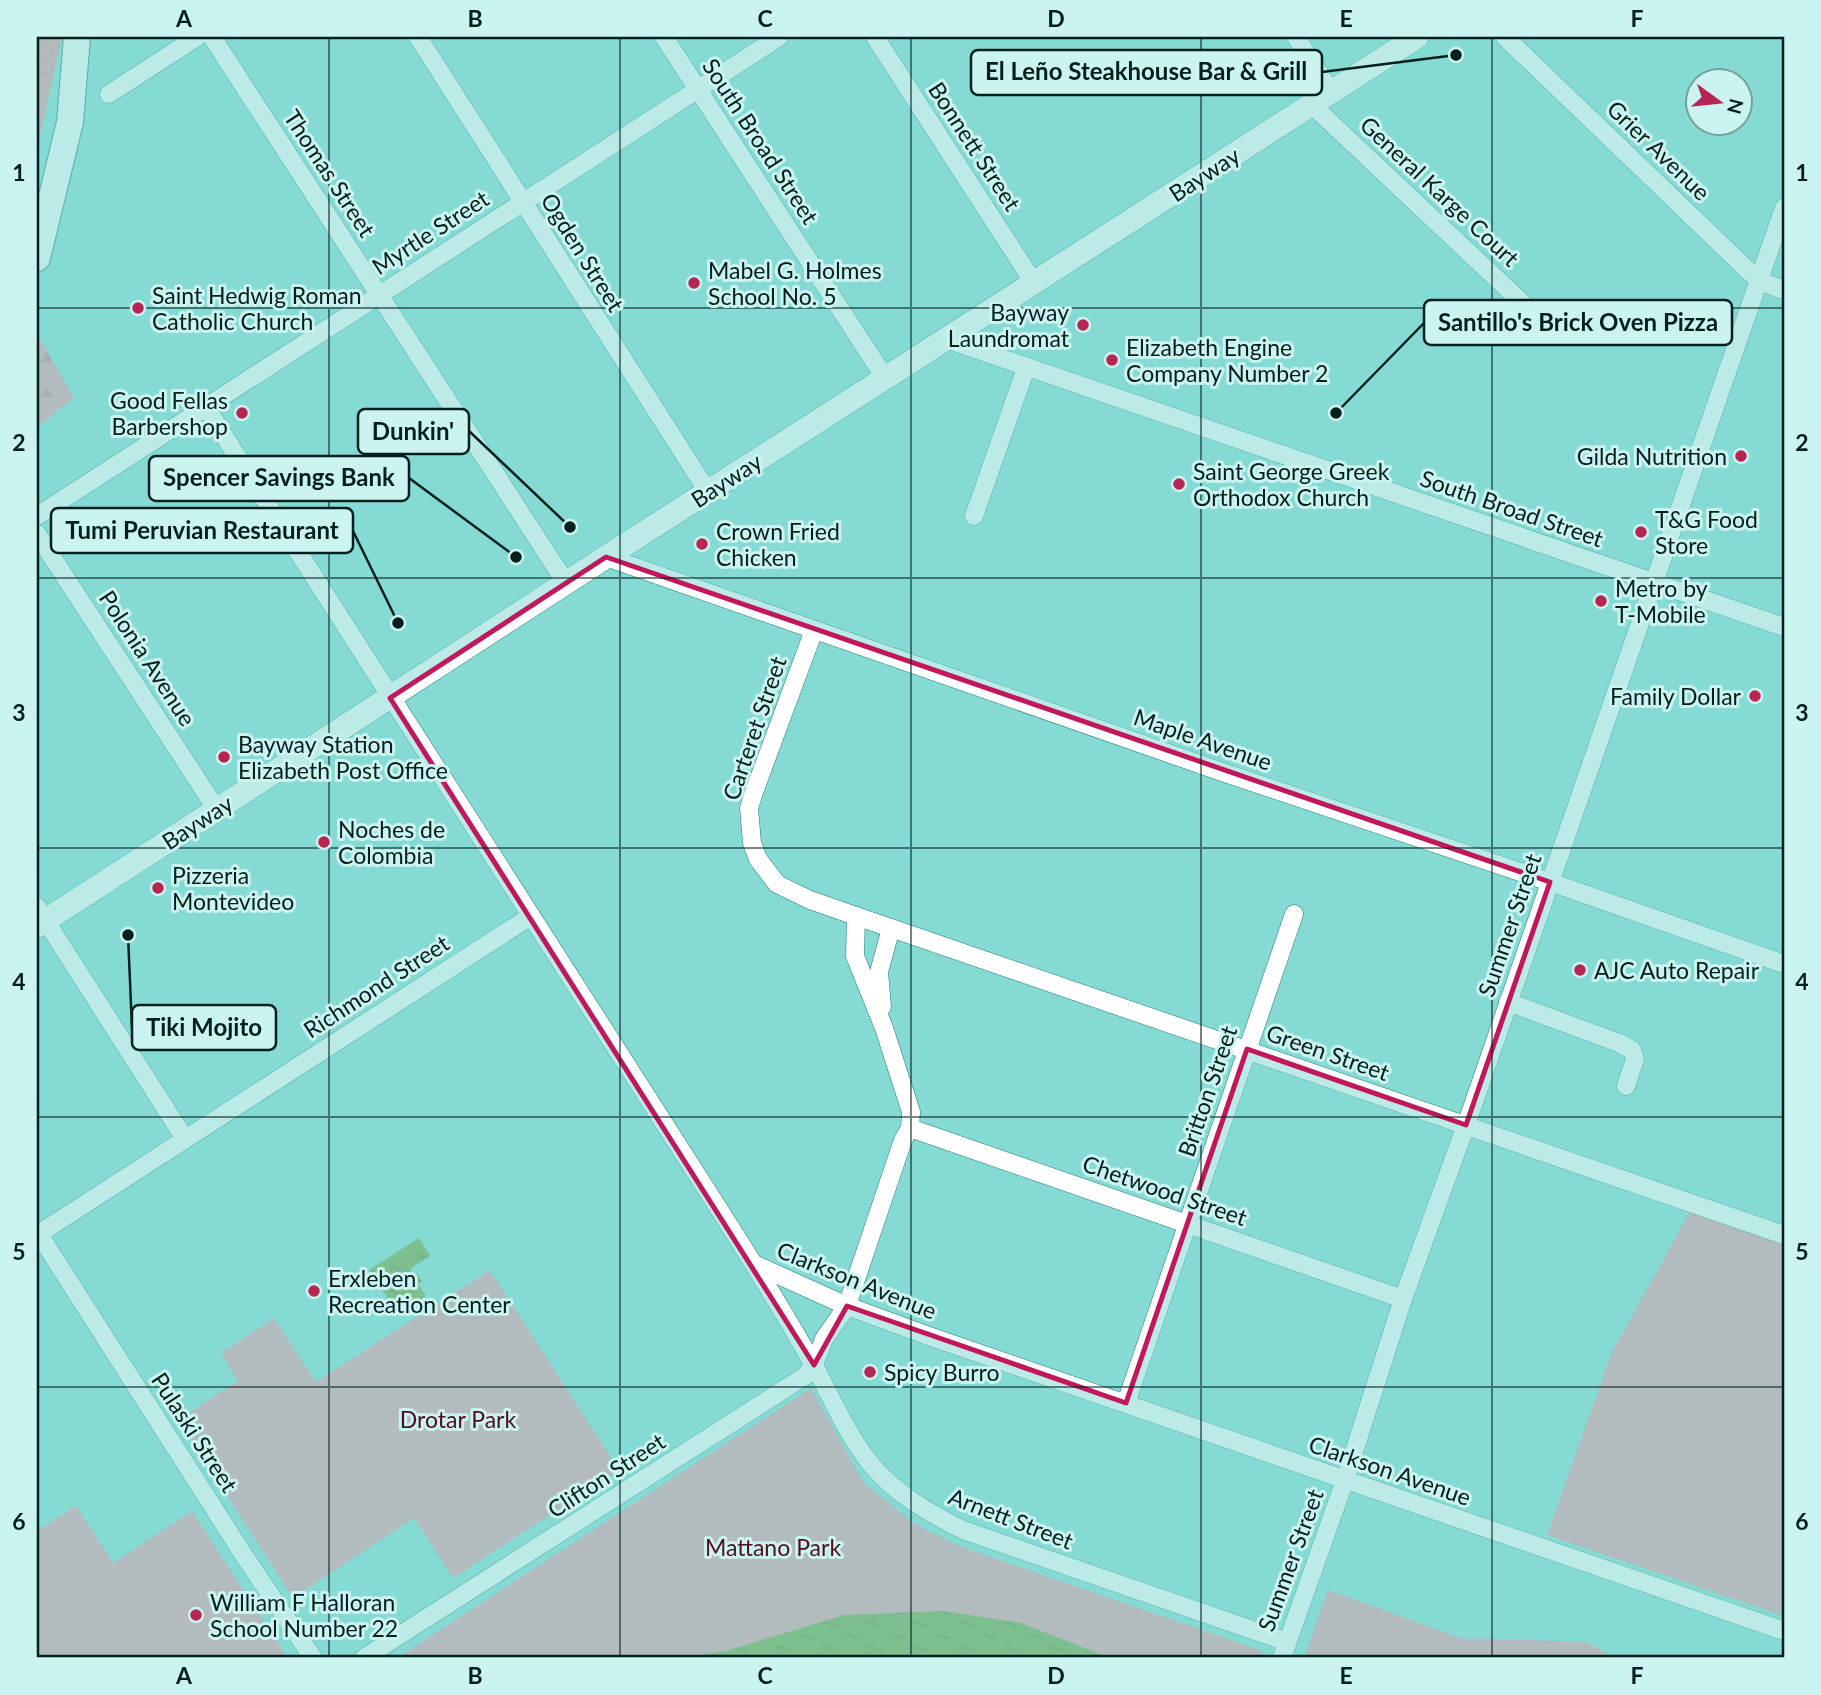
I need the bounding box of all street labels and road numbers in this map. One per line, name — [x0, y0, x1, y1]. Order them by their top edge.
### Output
street label: South Broad Street — [697, 53, 825, 230]
street label: Bonnett Street — [923, 76, 1027, 216]
street label: Grier Avenue — [1602, 94, 1716, 206]
street label: Thomas Street — [278, 104, 382, 242]
street label: General Karge Court — [1355, 110, 1526, 272]
street label: Bayway — [1163, 141, 1245, 207]
street label: Myrtle Street — [366, 183, 494, 280]
street label: Ogden Street — [536, 188, 631, 317]
street label: Bayway — [685, 447, 767, 513]
street label: South Broad Street — [1417, 464, 1608, 553]
street label: Polonia Avenue — [94, 585, 202, 731]
street label: Carteret Street — [716, 652, 792, 804]
street label: Maple Avenue — [1130, 702, 1276, 776]
street label: Bayway — [156, 789, 238, 855]
street label: Summer Street — [1471, 849, 1547, 1000]
street label: Richmond Street — [298, 928, 455, 1043]
street label: Green Street — [1263, 1018, 1394, 1086]
street label: Britton Street — [1172, 1021, 1243, 1160]
street label: Chetwood Street — [1079, 1149, 1251, 1231]
street label: Clarkson Avenue — [773, 1235, 941, 1325]
street label: Pulaski Street — [146, 1367, 244, 1498]
street label: Clifton Street — [542, 1426, 671, 1523]
street label: Clarkson Avenue — [1305, 1429, 1475, 1511]
street label: Arnett Street — [945, 1481, 1078, 1555]
street label: Summer Street — [1251, 1484, 1329, 1635]

